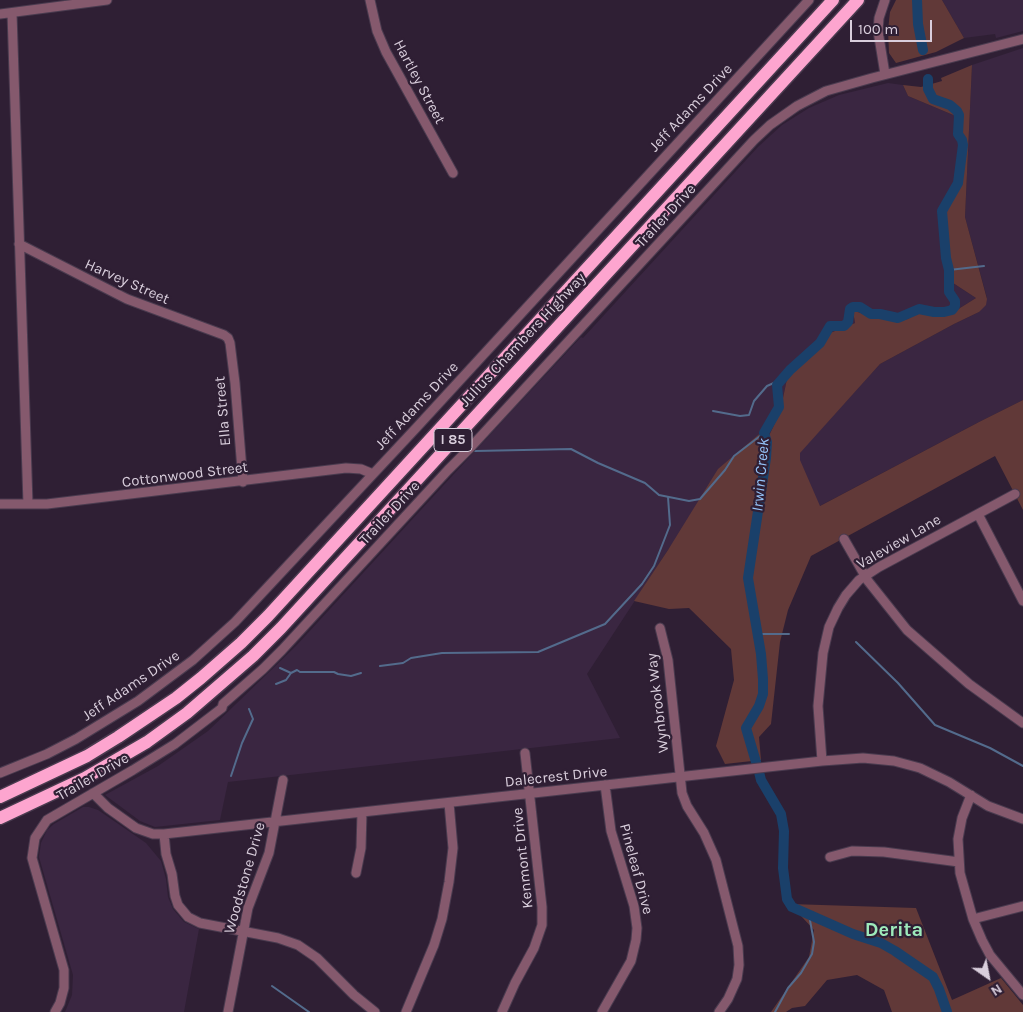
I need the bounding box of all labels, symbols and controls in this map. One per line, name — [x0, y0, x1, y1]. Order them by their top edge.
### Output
scale bar — [853, 10, 936, 42]
text: 100 m — [858, 20, 898, 38]
street label: Hartley Street — [389, 37, 449, 127]
street label: Jeff Adams Drive — [646, 60, 736, 156]
street label: Trailer Drive — [632, 180, 700, 252]
street label: Harvey Street — [82, 255, 172, 309]
street label: Julius Chambers Highway — [456, 269, 590, 411]
street label: Jeff Adams Drive — [372, 358, 462, 454]
street label: Ella Street — [211, 375, 235, 447]
road number: I 85 — [434, 428, 472, 452]
water label: Irwin Creek — [748, 437, 774, 513]
street label: Cottonwood Street — [121, 458, 249, 492]
street label: Trailer Drive — [356, 477, 424, 549]
street label: Valeview Lane — [854, 511, 944, 573]
street label: Jeff Adams Drive — [79, 647, 183, 725]
street label: Wynbrook Way — [643, 652, 673, 754]
street label: Trailer Drive — [54, 749, 132, 805]
street label: Dalecrest Drive — [504, 763, 608, 791]
street label: Kenmont Drive — [509, 807, 537, 909]
street label: Woodstone Drive — [220, 820, 270, 936]
street label: Pineleaf Drive — [615, 822, 657, 916]
district label: Derita — [865, 918, 923, 942]
north arrow — [963, 952, 1013, 1002]
text: N — [988, 980, 1005, 1000]

